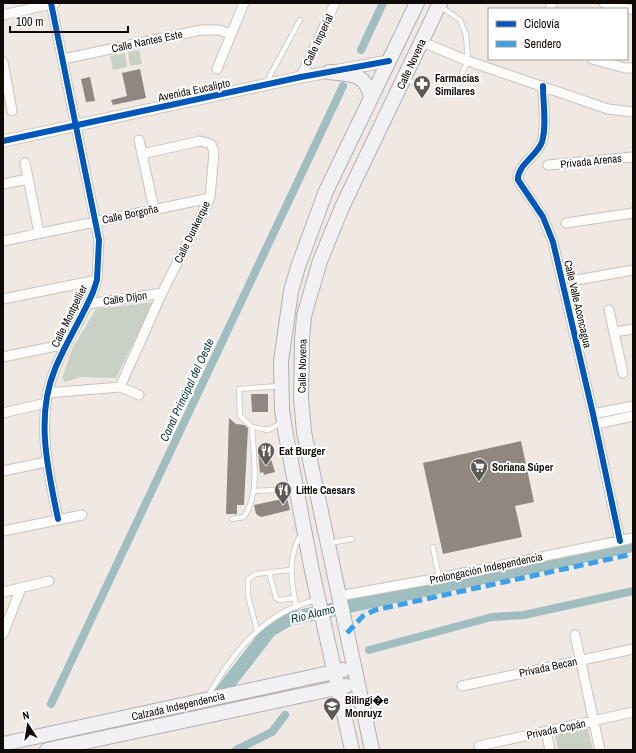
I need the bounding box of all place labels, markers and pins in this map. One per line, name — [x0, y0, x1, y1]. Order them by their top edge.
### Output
place label: Farmacias Similares — [435, 71, 479, 98]
pharmacy icon: Farmacias Similares — [412, 74, 432, 99]
restaurant icon: Eat Burger — [256, 441, 276, 466]
place label: Eat Burger — [279, 444, 326, 458]
supermarket icon: Soriana Súper — [469, 457, 489, 482]
place label: Soriana Súper — [492, 460, 554, 474]
restaurant icon: Little Caesars — [273, 480, 293, 505]
place label: Little Caesars — [296, 483, 355, 497]
place label: Bilingi�e Monruyz — [345, 693, 389, 720]
school or university icon: Bilingi�e Monruyz — [322, 696, 342, 721]

